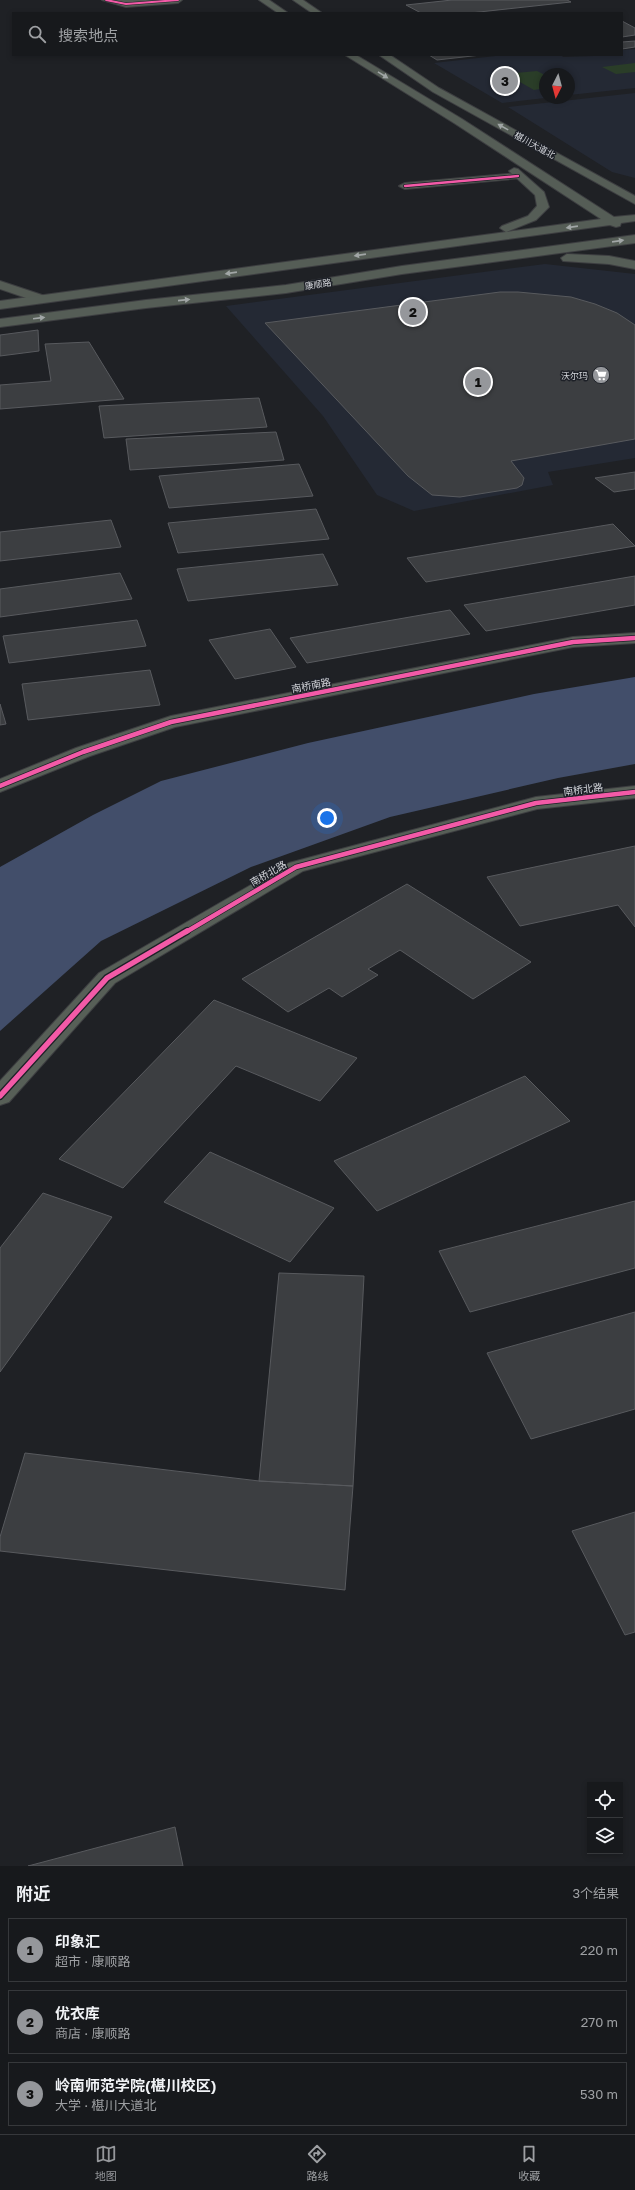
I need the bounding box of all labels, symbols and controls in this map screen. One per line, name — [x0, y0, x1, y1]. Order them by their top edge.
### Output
search box — [12, 12, 623, 56]
icon: search — [26, 23, 48, 45]
text: 搜索地点 — [58, 26, 118, 44]
pin: 3 — [492, 66, 518, 96]
north arrow — [539, 68, 575, 104]
one-way arrow — [377, 72, 389, 79]
one-way arrow — [497, 124, 509, 131]
street label: 椹川大道北 — [513, 129, 557, 161]
one-way arrow — [566, 223, 578, 230]
one-way arrow — [612, 238, 624, 244]
one-way arrow — [354, 252, 366, 258]
one-way arrow — [225, 270, 237, 276]
street label: 康顺路 — [304, 276, 332, 292]
one-way arrow — [178, 296, 190, 303]
pin: 2 — [400, 297, 426, 327]
one-way arrow — [33, 315, 45, 321]
supermarket icon: 沃尔玛 — [591, 365, 611, 385]
pin: 1 — [465, 367, 491, 397]
place label: 沃尔玛 — [561, 370, 588, 381]
street label: 南桥南路 — [290, 675, 332, 695]
street label: 南桥北路 — [562, 781, 604, 797]
your location — [317, 808, 337, 828]
street label: 南桥北路 — [248, 858, 288, 888]
map controls — [587, 1782, 623, 1854]
button: locate — [587, 1782, 623, 1818]
button: layers — [587, 1818, 623, 1854]
text: 附近 — [16, 1883, 50, 1904]
text: 3个结果 — [572, 1885, 619, 1901]
text: 印象汇 — [55, 1932, 100, 1950]
text: 1 — [27, 1942, 33, 1958]
text: 220 m — [580, 1942, 618, 1958]
text: 超市 · 康顺路 — [55, 1953, 130, 1969]
text: 优衣库 — [55, 2004, 100, 2022]
text: 2 — [26, 2014, 34, 2030]
text: 270 m — [581, 2014, 618, 2030]
text: 商店 · 康顺路 — [55, 2025, 130, 2041]
text: 岭南师范学院(椹川校区) — [55, 2076, 216, 2094]
text: 3 — [26, 2086, 34, 2102]
text: 530 m — [580, 2086, 618, 2102]
text: 大学 · 椹川大道北 — [55, 2097, 156, 2113]
tab: 地图 — [95, 2143, 117, 2183]
tab: 路线 — [306, 2143, 328, 2183]
tab: 收藏 — [518, 2143, 540, 2183]

